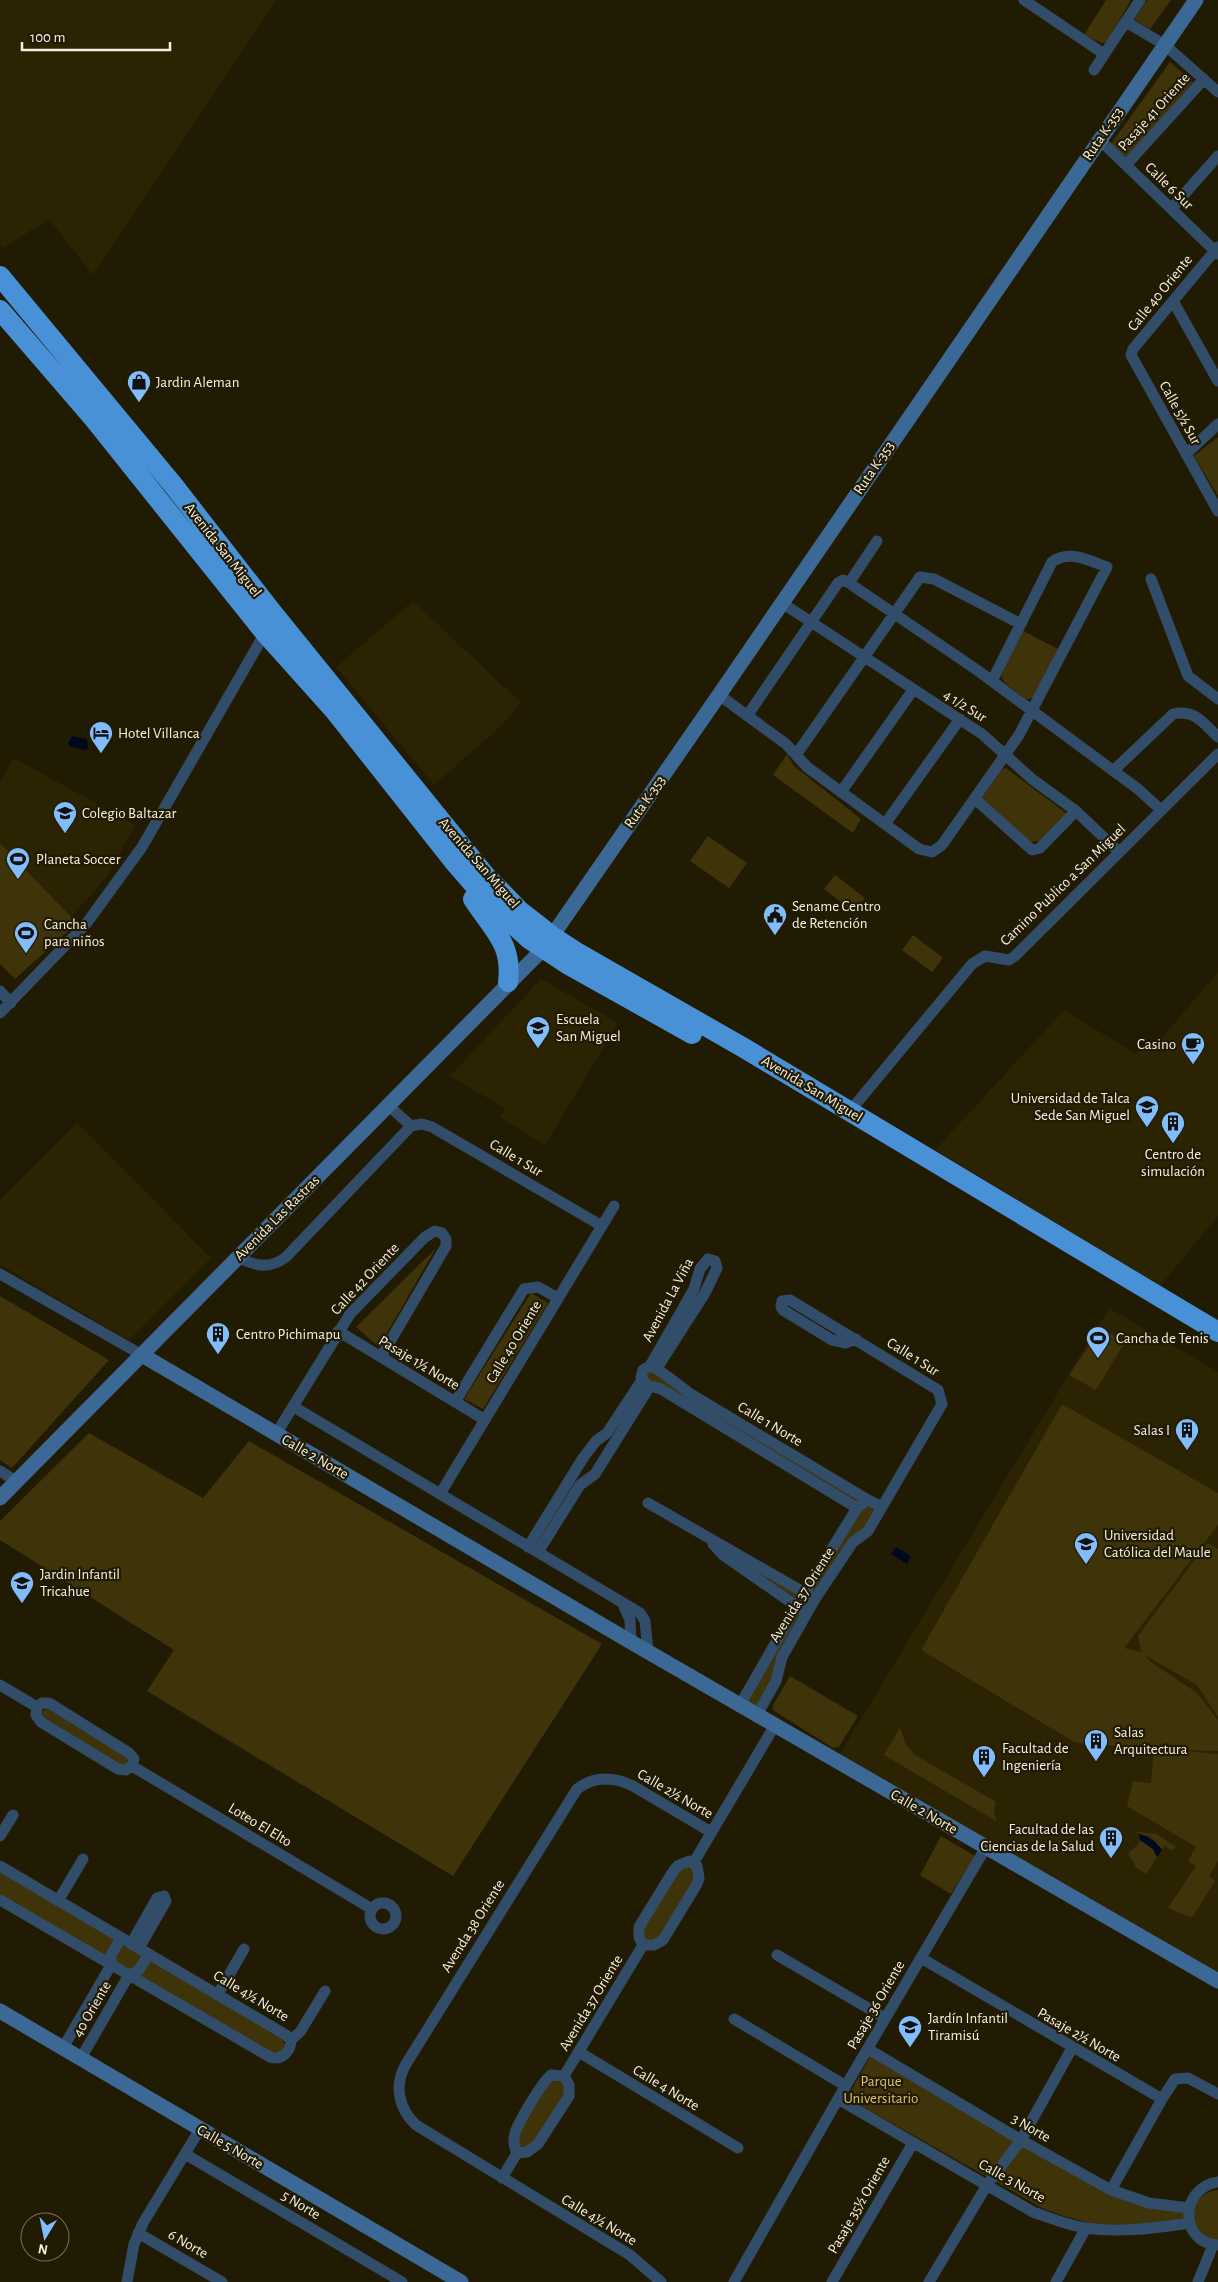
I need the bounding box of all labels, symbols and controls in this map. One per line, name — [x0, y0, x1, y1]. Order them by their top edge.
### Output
scale bar — [22, 20, 170, 52]
text: 100 m — [30, 30, 65, 45]
street label: Pasaje 41 Oriente — [1115, 70, 1193, 154]
street label: Ruta K-353 — [1080, 105, 1126, 163]
street label: Calle 6 Sur — [1142, 160, 1196, 213]
street label: Calle 40 Oriente — [1125, 252, 1195, 334]
shop icon: Jardin Aleman — [126, 369, 152, 403]
place label: Jardin Aleman — [156, 375, 239, 390]
street label: Calle 5½ Sur — [1156, 379, 1204, 447]
street label: Ruta K-353 — [851, 439, 897, 497]
street label: Avenida San Miguel — [182, 500, 264, 600]
street label: 4 1/2 Sur — [941, 687, 989, 725]
hotel icon: Hotel Villanca — [88, 720, 114, 754]
place label: Hotel Villanca — [118, 726, 200, 741]
street label: Ruta K-353 — [622, 773, 668, 831]
school or university icon: Colegio Baltazar — [52, 800, 78, 834]
place label: Colegio Baltazar — [82, 806, 176, 821]
street label: Avenida San Miguel — [436, 815, 522, 911]
street label: Camino Publico a San Miguel — [997, 821, 1129, 949]
sports icon: Planeta Soccer — [5, 846, 31, 880]
place label: Planeta Soccer — [36, 852, 121, 867]
place label: Sename Centro de Retención — [792, 899, 881, 931]
public building icon: Sename Centro de Retención — [762, 902, 788, 936]
place label: Cancha para niños — [44, 917, 105, 949]
sports icon: Cancha para niños — [13, 920, 39, 954]
place label: Escuela San Miguel — [556, 1012, 621, 1044]
school or university icon: Escuela San Miguel — [525, 1015, 551, 1049]
cafe icon: Casino — [1180, 1031, 1206, 1065]
place label: Casino — [1137, 1037, 1176, 1052]
street label: Avenida San Miguel — [759, 1053, 865, 1125]
place label: Universidad de Talca Sede San Miguel — [1011, 1091, 1130, 1123]
school or university icon: Universidad de Talca Sede San Miguel — [1134, 1094, 1160, 1128]
building icon: Centro de simulación — [1160, 1110, 1186, 1144]
street label: Calle 1 Sur — [487, 1136, 545, 1180]
place label: Centro de simulación — [1141, 1147, 1205, 1179]
street label: Avenida Las Rastras — [232, 1173, 322, 1263]
street label: Calle 42 Oriente — [328, 1240, 402, 1318]
street label: Avenida La Viña — [640, 1256, 696, 1344]
street label: Calle 40 Oriente — [484, 1298, 544, 1386]
building icon: Centro Pichimapu — [205, 1321, 231, 1355]
sports icon: Cancha de Tenis — [1085, 1325, 1111, 1359]
place label: Centro Pichimapu — [236, 1327, 341, 1342]
place label: Cancha de Tenis — [1116, 1331, 1209, 1346]
street label: Pasaje 1½ Norte — [376, 1333, 462, 1393]
street label: Calle 1 Sur — [884, 1335, 942, 1379]
street label: Calle 1 Norte — [735, 1399, 805, 1449]
building icon: Salas I — [1174, 1417, 1200, 1451]
place label: Salas I — [1134, 1423, 1170, 1438]
street label: Calle 2 Norte — [279, 1432, 351, 1482]
place label: Universidad Católica del Maule — [1104, 1528, 1211, 1560]
school or university icon: Universidad Católica del Maule — [1073, 1531, 1099, 1565]
street label: Avenida 37 Oriente — [767, 1545, 837, 1645]
place label: Jardin Infantil Tricahue — [40, 1567, 120, 1599]
school or university icon: Jardin Infantil Tricahue — [9, 1570, 35, 1604]
place label: Salas Arquitectura — [1114, 1725, 1188, 1757]
building icon: Salas Arquitectura — [1083, 1728, 1109, 1762]
place label: Facultad de Ingeniería — [1002, 1741, 1069, 1773]
building icon: Facultad de Ingeniería — [971, 1744, 997, 1778]
street label: Calle 2½ Norte — [635, 1766, 715, 1822]
street label: Calle 2 Norte — [888, 1787, 960, 1837]
street label: Loteo El Elto — [226, 1800, 294, 1850]
place label: Facultad de las Ciencias de la Salud — [980, 1822, 1094, 1854]
building icon: Facultad de las Ciencias de la Salud — [1098, 1825, 1124, 1859]
street label: Avenda 38 Oriente — [438, 1877, 508, 1975]
street label: Avenida 37 Oriente — [556, 1952, 626, 2054]
street label: Pasaje 36 Oriente — [844, 1958, 908, 2052]
street label: Calle 4½ Norte — [211, 1968, 291, 2024]
street label: 40 Oriente — [70, 1978, 114, 2039]
street label: Pasaje 2½ Norte — [1035, 2005, 1123, 2065]
place label: Jardín Infantil Tiramisú — [928, 2011, 1008, 2043]
school or university icon: Jardín Infantil Tiramisú — [897, 2014, 923, 2048]
street label: Calle 4 Norte — [630, 2062, 702, 2114]
park label: Parque Universitario — [844, 2074, 918, 2106]
street label: 3 Norte — [1009, 2111, 1053, 2145]
street label: Calle 5 Norte — [194, 2122, 266, 2172]
street label: Pasaje 35½ Oriente — [825, 2154, 893, 2256]
street label: Calle 3 Norte — [976, 2157, 1048, 2205]
street label: 5 Norte — [279, 2188, 323, 2222]
street label: Calle 4½ Norte — [559, 2192, 639, 2248]
north arrow — [20, 2212, 70, 2262]
street label: 6 Norte — [166, 2227, 210, 2261]
text: N — [37, 2241, 49, 2257]

